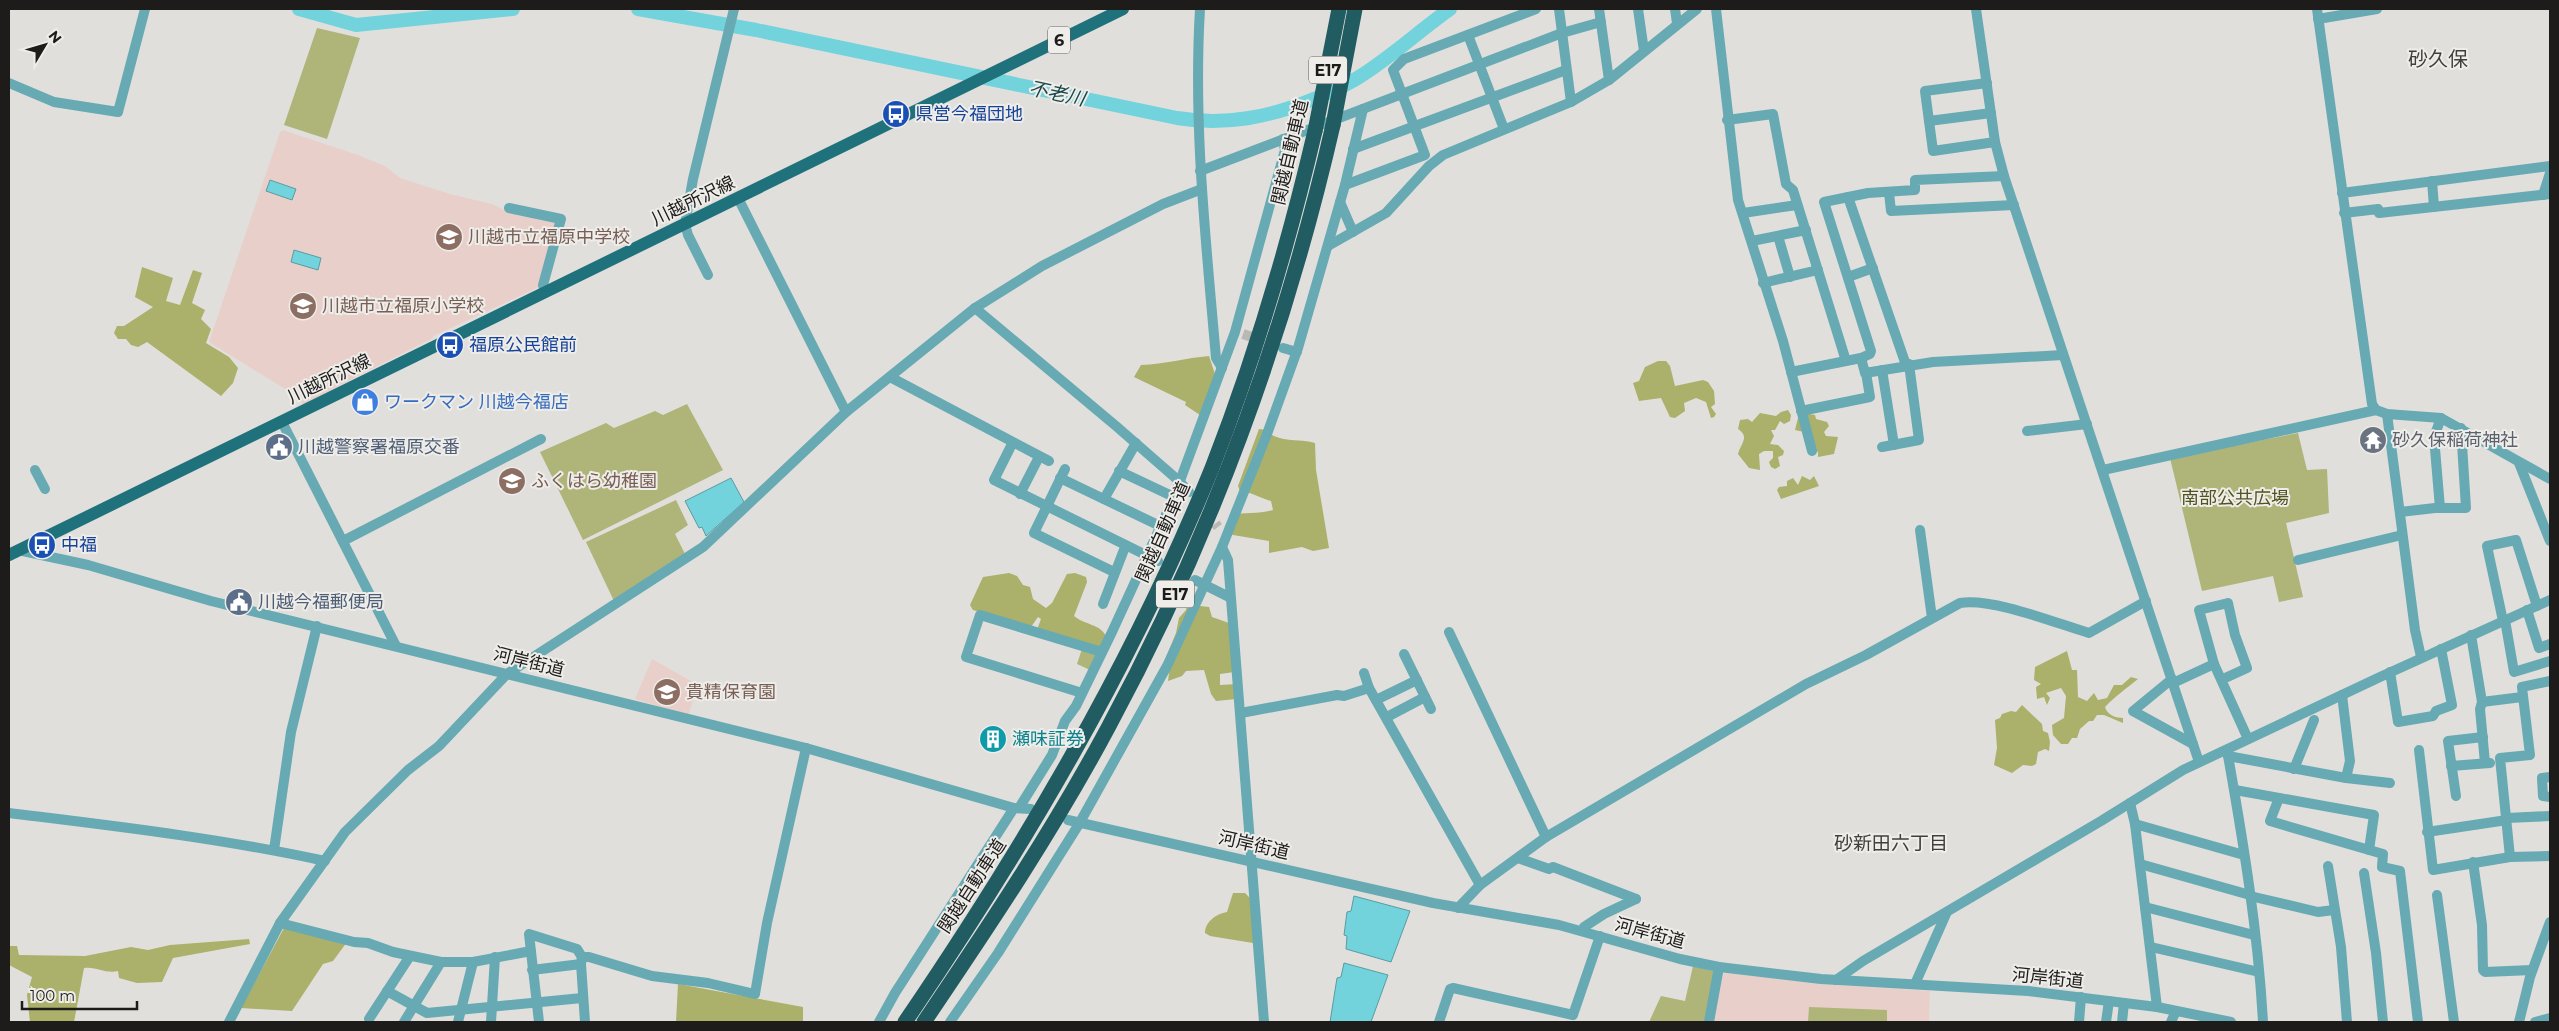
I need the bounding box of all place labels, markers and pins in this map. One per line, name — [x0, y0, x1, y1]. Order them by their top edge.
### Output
bus stop icon: 県営今福団地 — [881, 99, 911, 129]
place label: 県営今福団地 — [915, 103, 1023, 125]
school or university icon: 川越市立福原中学校 — [434, 222, 464, 252]
place label: 川越市立福原中学校 — [468, 226, 630, 248]
school or university icon: 川越市立福原小学校 — [288, 291, 318, 321]
place label: 川越市立福原小学校 — [322, 295, 484, 317]
bus stop icon: 福原公民館前 — [435, 330, 465, 360]
place label: 福原公民館前 — [469, 334, 577, 356]
shop icon: ワークマン 川越今福店 — [350, 387, 380, 417]
place label: ワークマン 川越今福店 — [384, 391, 569, 413]
temple icon: 砂久保稲荷神社 — [2358, 425, 2388, 455]
place label: 砂久保稲荷神社 — [2392, 429, 2518, 451]
public building icon: 川越警察署福原交番 — [264, 432, 294, 462]
place label: 川越警察署福原交番 — [298, 436, 460, 458]
school or university icon: ふくはら幼稚園 — [497, 466, 527, 496]
place label: ふくはら幼稚園 — [531, 470, 657, 492]
bus stop icon: 中福 — [27, 530, 57, 560]
place label: 中福 — [61, 534, 97, 556]
public building icon: 川越今福郵便局 — [224, 587, 254, 617]
place label: 川越今福郵便局 — [258, 591, 384, 613]
school or university icon: 貴精保育園 — [652, 677, 682, 707]
place label: 貴精保育園 — [686, 681, 776, 703]
building icon: 瀬味証券 — [978, 724, 1008, 754]
place label: 瀬味証券 — [1012, 728, 1084, 750]

